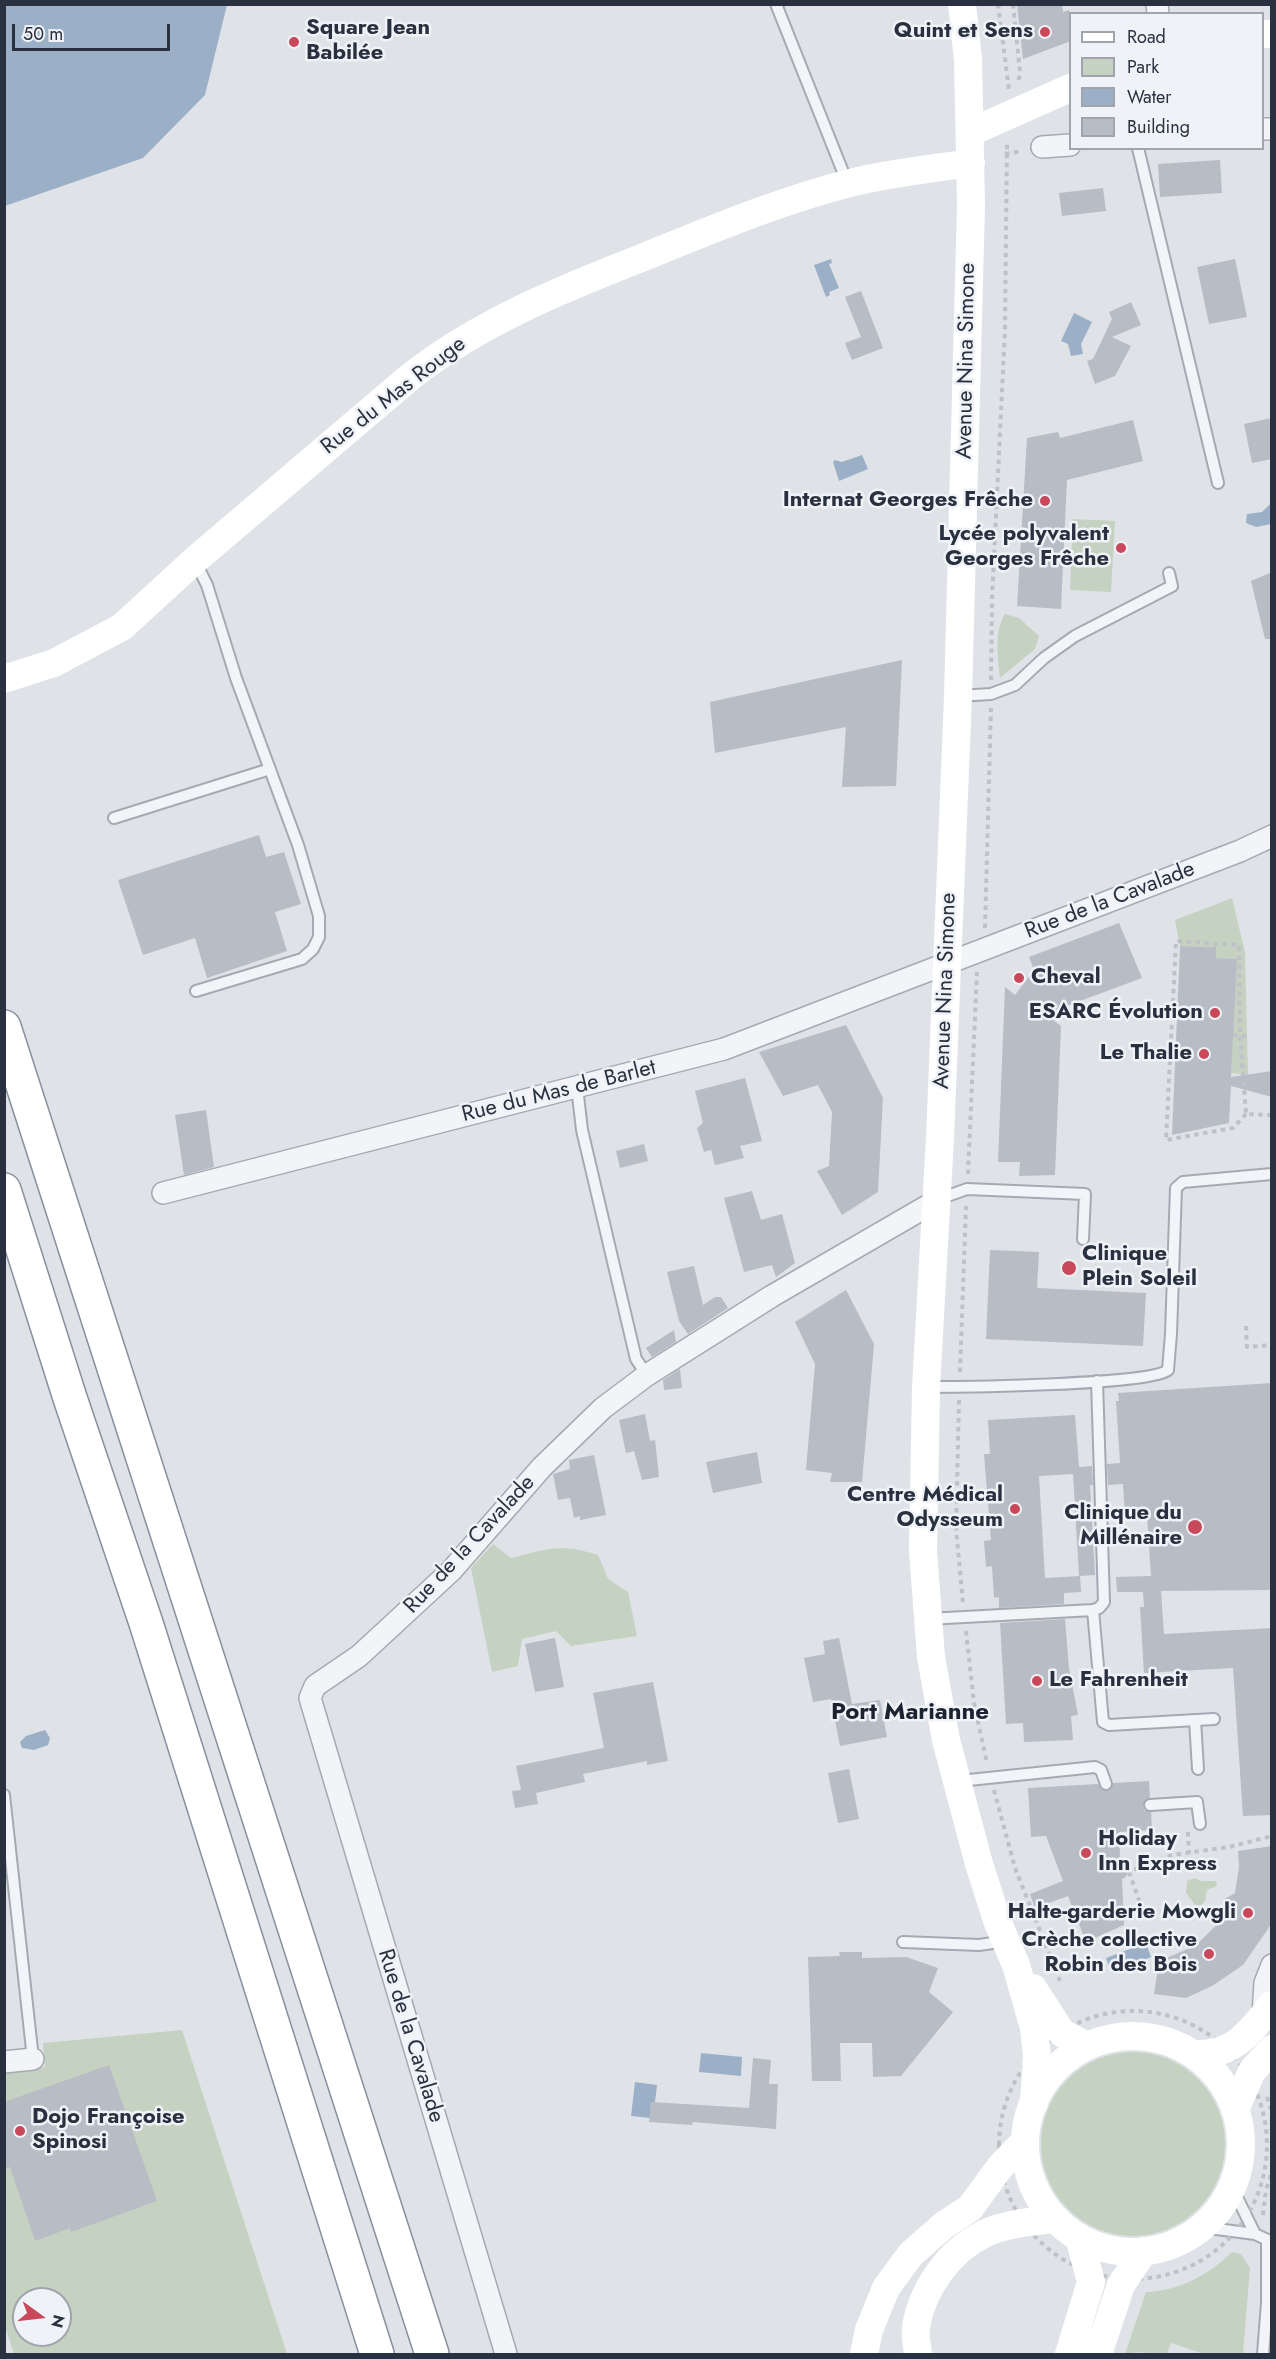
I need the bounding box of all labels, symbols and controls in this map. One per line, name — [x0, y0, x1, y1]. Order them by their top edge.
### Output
scale bar — [15, 12, 172, 50]
legend — [1069, 12, 1264, 150]
place label: Square Jean Babilée — [306, 16, 430, 68]
place label: Quint et Sens — [894, 19, 1033, 45]
text: 50 m — [23, 21, 63, 47]
text: Road — [1127, 24, 1166, 50]
marker: Quint et Sens — [1038, 25, 1052, 39]
marker: Square Jean Babilée — [287, 35, 301, 49]
text: Park — [1127, 54, 1159, 80]
text: Water — [1127, 84, 1171, 110]
text: Building — [1127, 114, 1190, 140]
street label: Avenue Nina Simone — [952, 263, 982, 459]
street label: Rue du Mas Rouge — [316, 331, 472, 461]
place label: Internat Georges Frêche — [783, 488, 1033, 514]
marker: Internat Georges Frêche — [1038, 494, 1052, 508]
place label: Lycée polyvalent Georges Frêche — [938, 522, 1109, 574]
marker: Lycée polyvalent Georges Frêche — [1114, 541, 1128, 555]
street label: Rue de la Cavalade — [1021, 856, 1199, 946]
street label: Avenue Nina Simone — [929, 892, 963, 1090]
place label: Cheval — [1031, 965, 1101, 991]
marker: Cheval — [1012, 971, 1026, 985]
place label: ESARC Évolution — [1029, 1000, 1203, 1026]
marker: ESARC Évolution — [1208, 1006, 1222, 1020]
place label: Le Thalie — [1100, 1041, 1192, 1067]
marker: Le Thalie — [1197, 1047, 1211, 1061]
street label: Rue du Mas de Barlet — [459, 1055, 659, 1129]
place label: Clinique Plein Soleil — [1082, 1242, 1197, 1294]
marker: Clinique Plein Soleil — [1060, 1259, 1078, 1277]
street label: Rue de la Cavalade — [399, 1470, 541, 1620]
place label: Centre Médical Odysseum — [847, 1483, 1003, 1534]
place label: Clinique du Millénaire — [1064, 1501, 1182, 1552]
marker: Centre Médical Odysseum — [1008, 1502, 1022, 1516]
marker: Clinique du Millénaire — [1186, 1518, 1204, 1536]
place label: Le Fahrenheit — [1049, 1668, 1188, 1694]
marker: Le Fahrenheit — [1030, 1674, 1044, 1688]
district label: Port Marianne — [831, 1699, 989, 1727]
place label: Holiday Inn Express — [1098, 1827, 1217, 1879]
marker: Holiday Inn Express — [1079, 1846, 1093, 1860]
place label: Halte-garderie Mowgli — [1008, 1900, 1236, 1926]
marker: Halte-garderie Mowgli — [1241, 1906, 1255, 1920]
place label: Crèche collective Robin des Bois — [1022, 1928, 1197, 1980]
street label: Rue de la Cavalade — [371, 1946, 449, 2126]
marker: Crèche collective Robin des Bois — [1202, 1947, 1216, 1961]
place label: Dojo Françoise Spinosi — [32, 2105, 185, 2156]
marker: Dojo Françoise Spinosi — [13, 2124, 27, 2138]
north arrow — [12, 2287, 72, 2347]
text: N — [45, 2312, 71, 2330]

